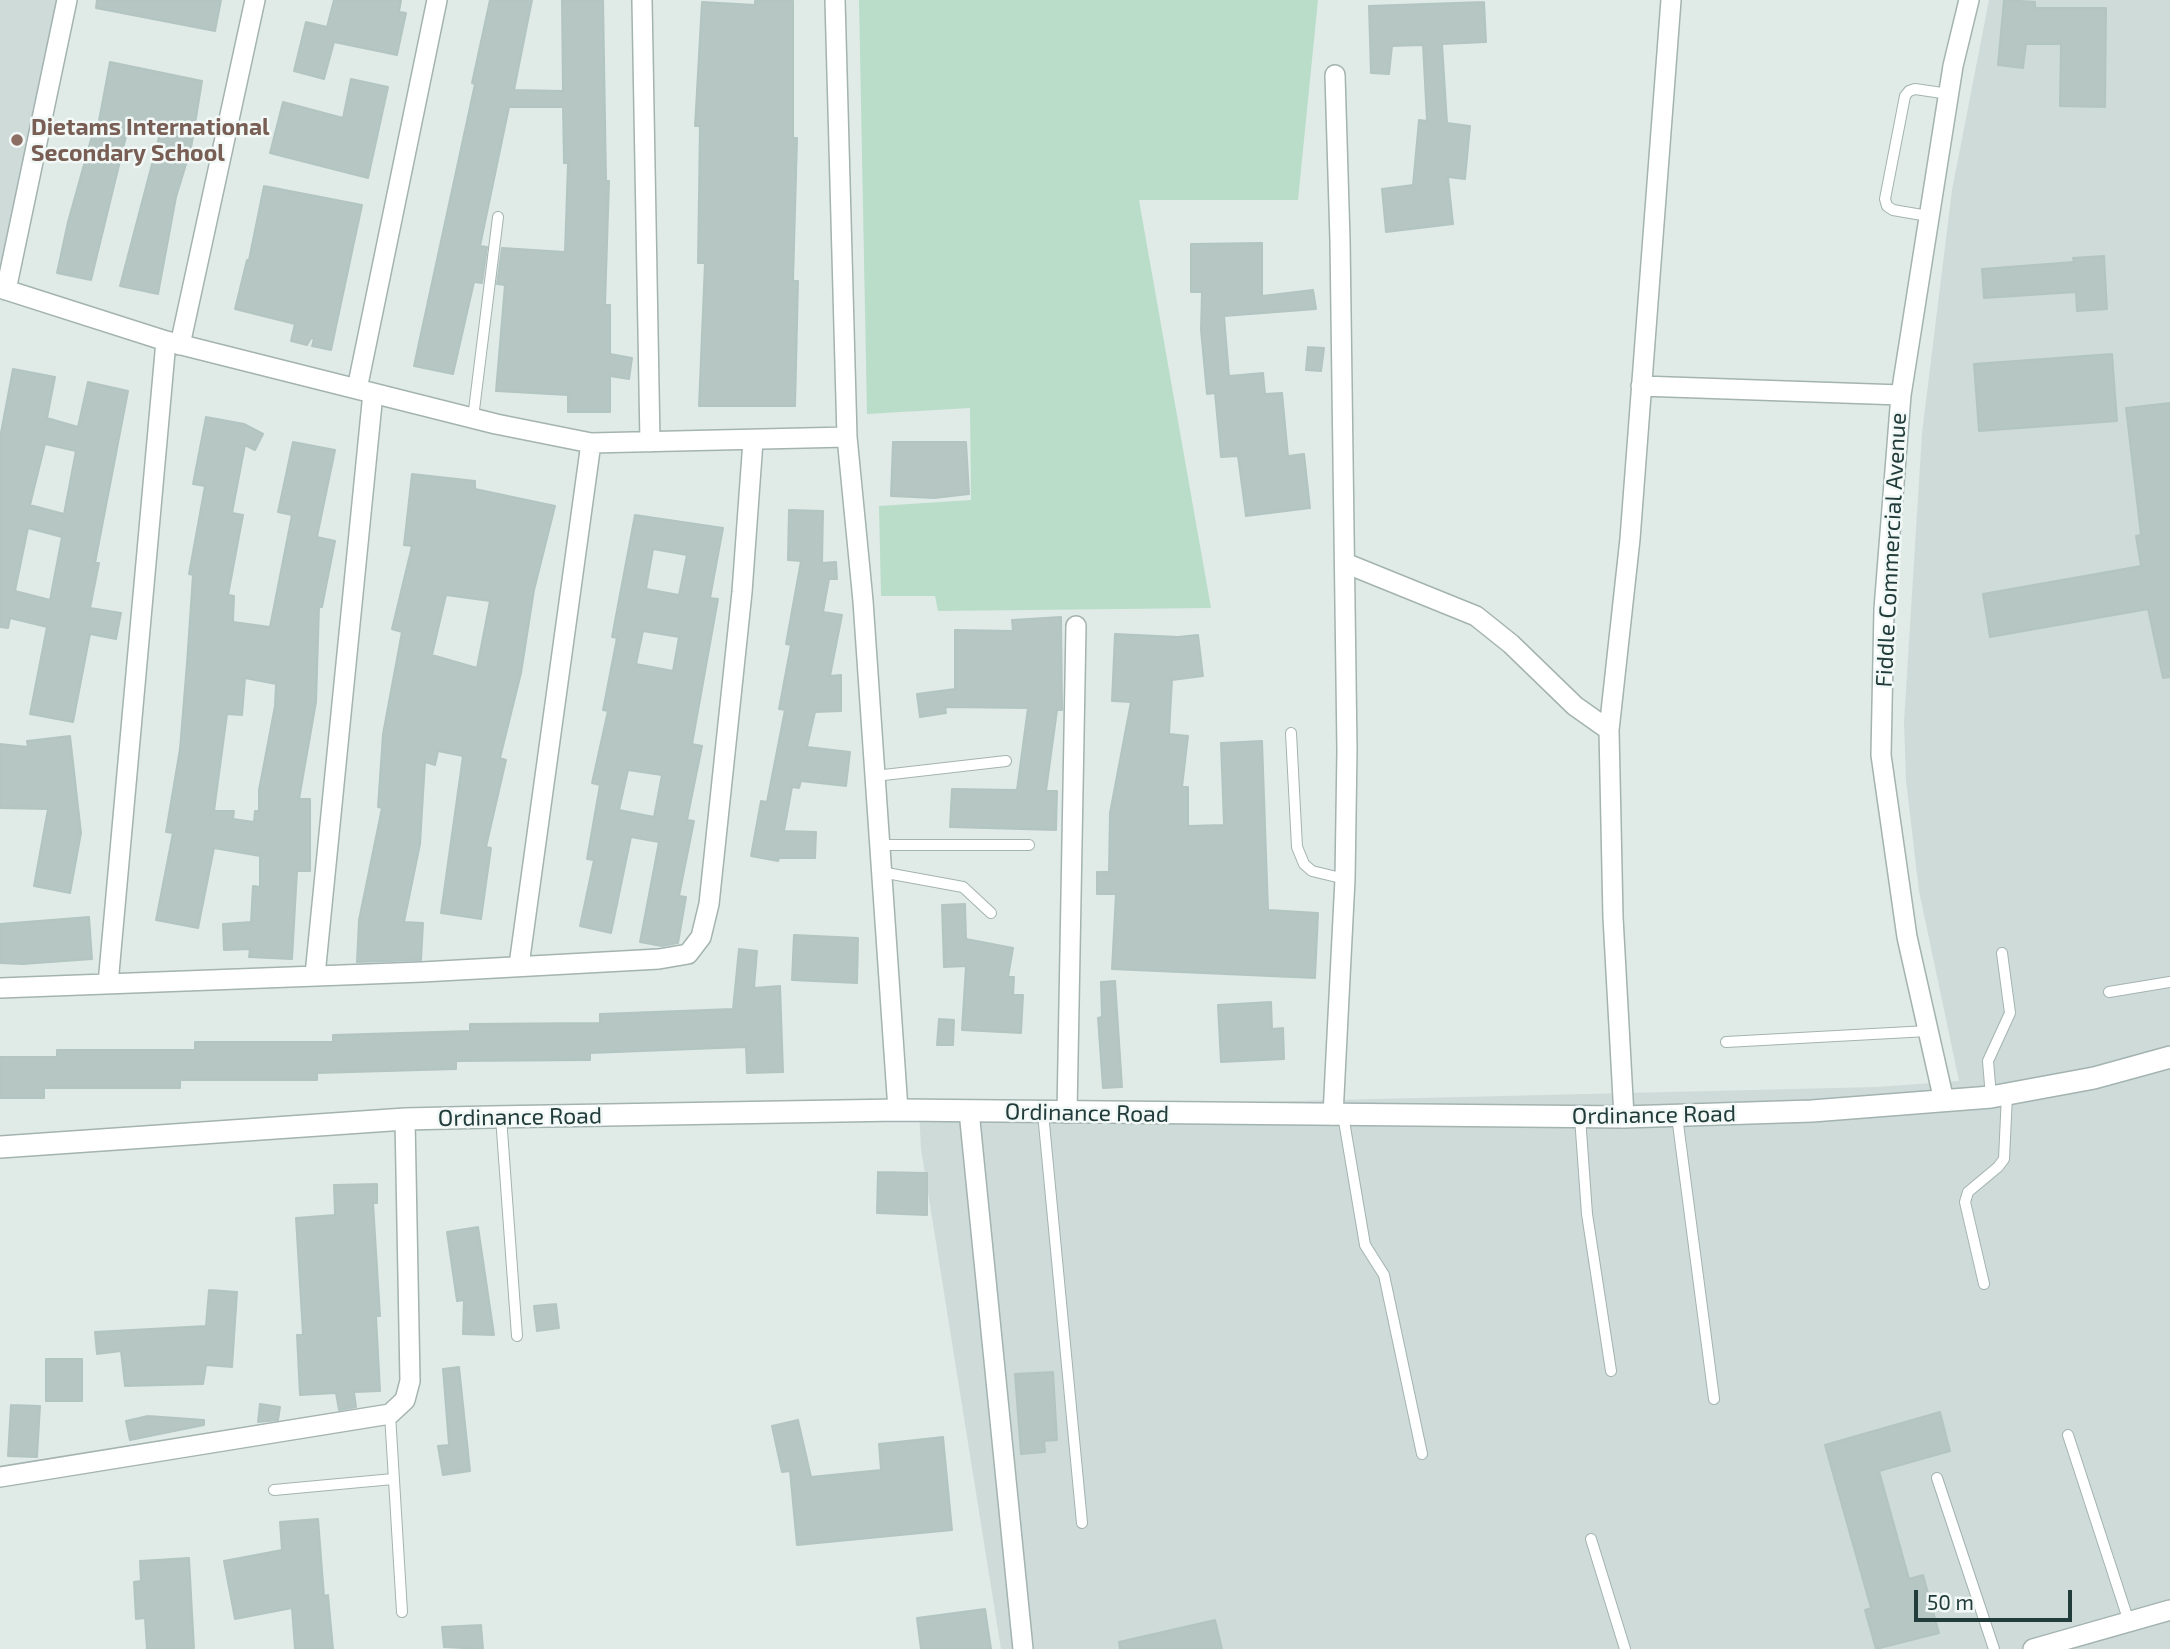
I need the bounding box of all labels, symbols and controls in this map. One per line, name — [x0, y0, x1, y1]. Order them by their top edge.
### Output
place label: Dietams International Secondary School — [31, 113, 270, 167]
marker: Dietams International Secondary School — [9, 132, 25, 148]
street label: Fiddle Commercial Avenue — [1870, 412, 1912, 688]
street label: Ordinance Road — [1005, 1098, 1169, 1128]
street label: Ordinance Road — [1572, 1100, 1736, 1130]
street label: Ordinance Road — [438, 1102, 602, 1132]
scale bar — [1918, 1576, 2076, 1620]
text: 50 m — [1927, 1589, 1974, 1614]

